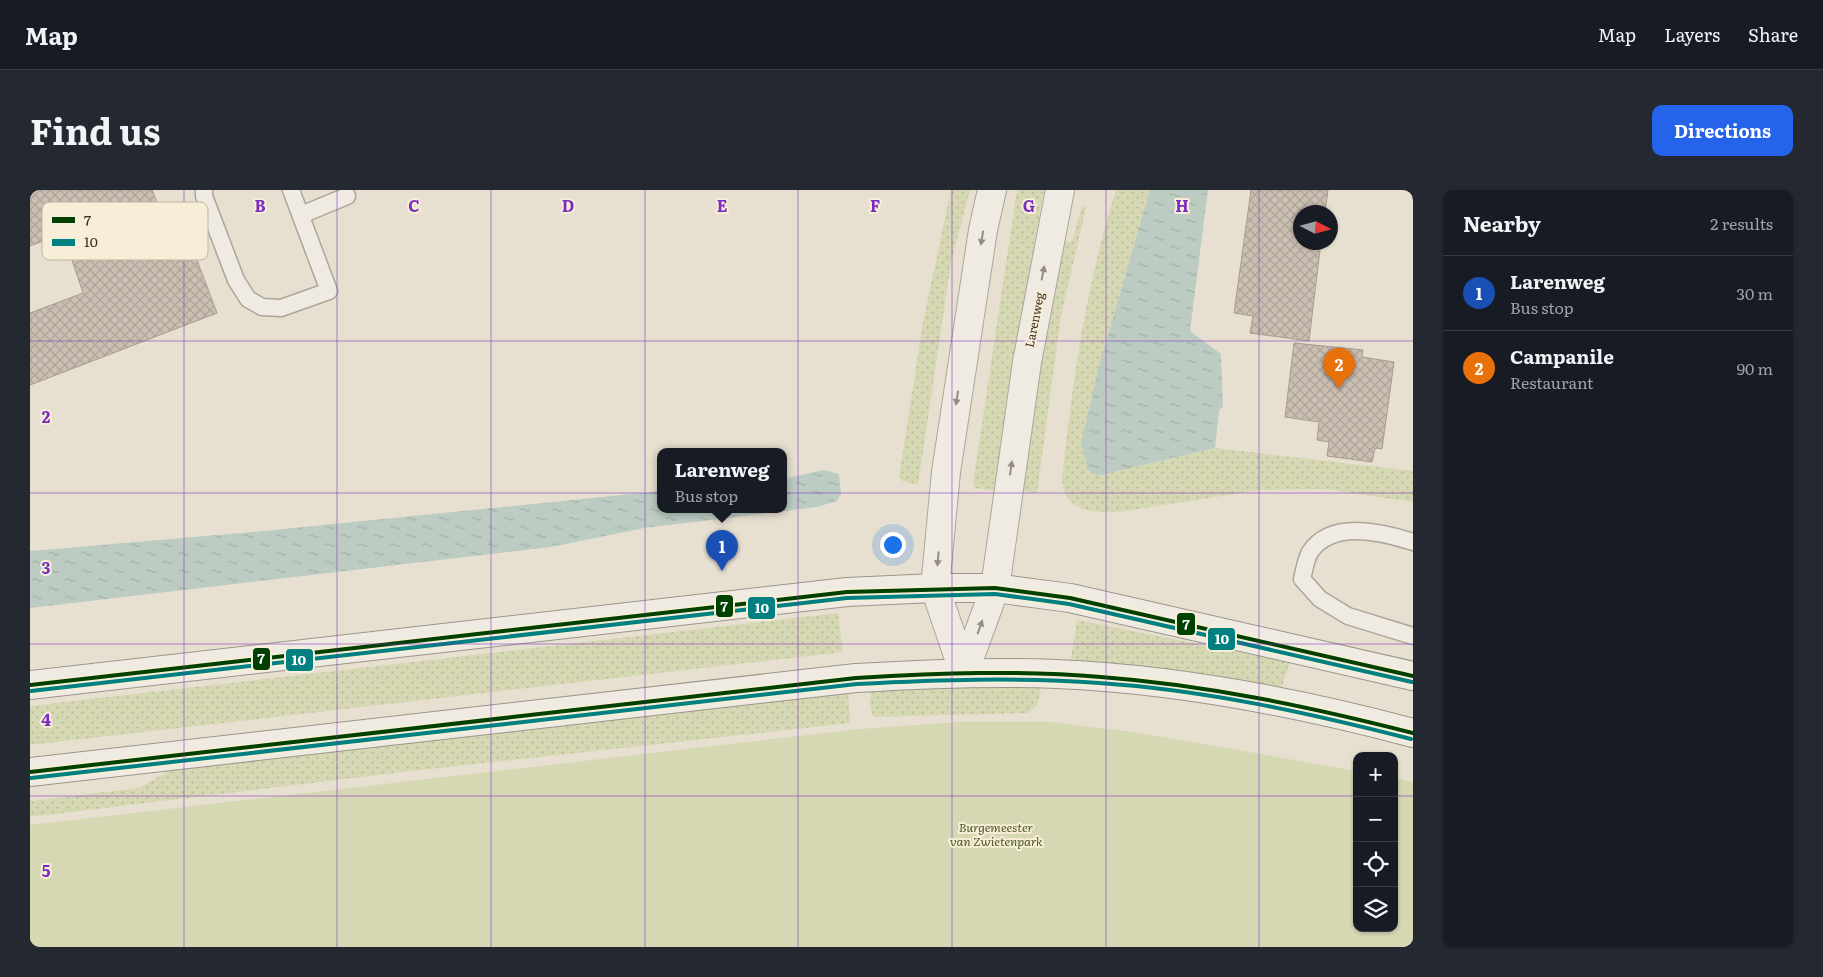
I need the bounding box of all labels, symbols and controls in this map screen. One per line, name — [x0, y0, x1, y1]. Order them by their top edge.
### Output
text: Map — [25, 17, 78, 52]
text: Map — [1598, 21, 1636, 48]
text: Layers — [1664, 21, 1720, 48]
text: Share — [1748, 21, 1798, 48]
text: Find us — [30, 104, 160, 156]
button: Directions — [1652, 105, 1793, 156]
text: B — [254, 193, 266, 217]
text: C — [408, 193, 420, 217]
text: D — [562, 193, 574, 217]
text: E — [717, 193, 728, 217]
text: F — [870, 193, 880, 217]
text: G — [1023, 193, 1035, 217]
text: H — [1175, 193, 1189, 217]
legend — [42, 202, 208, 260]
north arrow — [1293, 205, 1338, 250]
text: Nearby — [1463, 207, 1541, 238]
text: 7 — [84, 209, 91, 229]
text: 2 results — [1710, 211, 1773, 235]
one-way arrow — [978, 230, 986, 246]
text: 10 — [84, 231, 98, 251]
one-way arrow — [1040, 265, 1048, 281]
text: Larenweg — [1510, 267, 1605, 295]
text: 1 — [1476, 281, 1482, 305]
text: 30 m — [1736, 281, 1773, 305]
street label: Larenweg — [1020, 290, 1048, 349]
text: Bus stop — [1510, 295, 1574, 319]
text: Campanile — [1510, 342, 1614, 370]
pin: 2 — [1323, 348, 1355, 389]
text: 2 — [1475, 356, 1483, 380]
text: 90 m — [1737, 356, 1773, 380]
text: Restaurant — [1510, 370, 1594, 394]
one-way arrow — [953, 391, 961, 407]
text: 2 — [42, 404, 51, 428]
popup — [657, 448, 787, 513]
text: Larenweg — [674, 455, 770, 483]
one-way arrow — [1008, 460, 1016, 476]
text: Bus stop — [674, 483, 738, 507]
pin: 1 — [706, 530, 738, 571]
your location — [880, 532, 906, 558]
one-way arrow — [933, 552, 941, 568]
text: 3 — [42, 555, 51, 579]
line badge: 7 — [715, 594, 734, 618]
text: 7 — [720, 595, 728, 615]
line badge: 10 — [747, 596, 776, 620]
text: 10 — [755, 597, 770, 617]
line badge: 7 — [1176, 612, 1196, 636]
text: 7 — [1182, 613, 1190, 633]
one-way arrow — [976, 619, 984, 634]
line badge: 10 — [1207, 627, 1236, 651]
text: 10 — [1215, 628, 1230, 648]
line badge: 7 — [252, 647, 271, 671]
text: 7 — [257, 647, 265, 667]
line badge: 10 — [285, 648, 314, 672]
text: 10 — [292, 649, 307, 669]
text: 4 — [41, 707, 51, 731]
map controls — [1353, 752, 1398, 932]
button: + — [1353, 752, 1398, 797]
button: − — [1353, 797, 1398, 842]
park label: Burgemeester van Zwietenpark — [949, 818, 1043, 850]
button: locate — [1353, 842, 1398, 887]
text: 5 — [42, 858, 51, 882]
button: layers — [1353, 887, 1398, 932]

